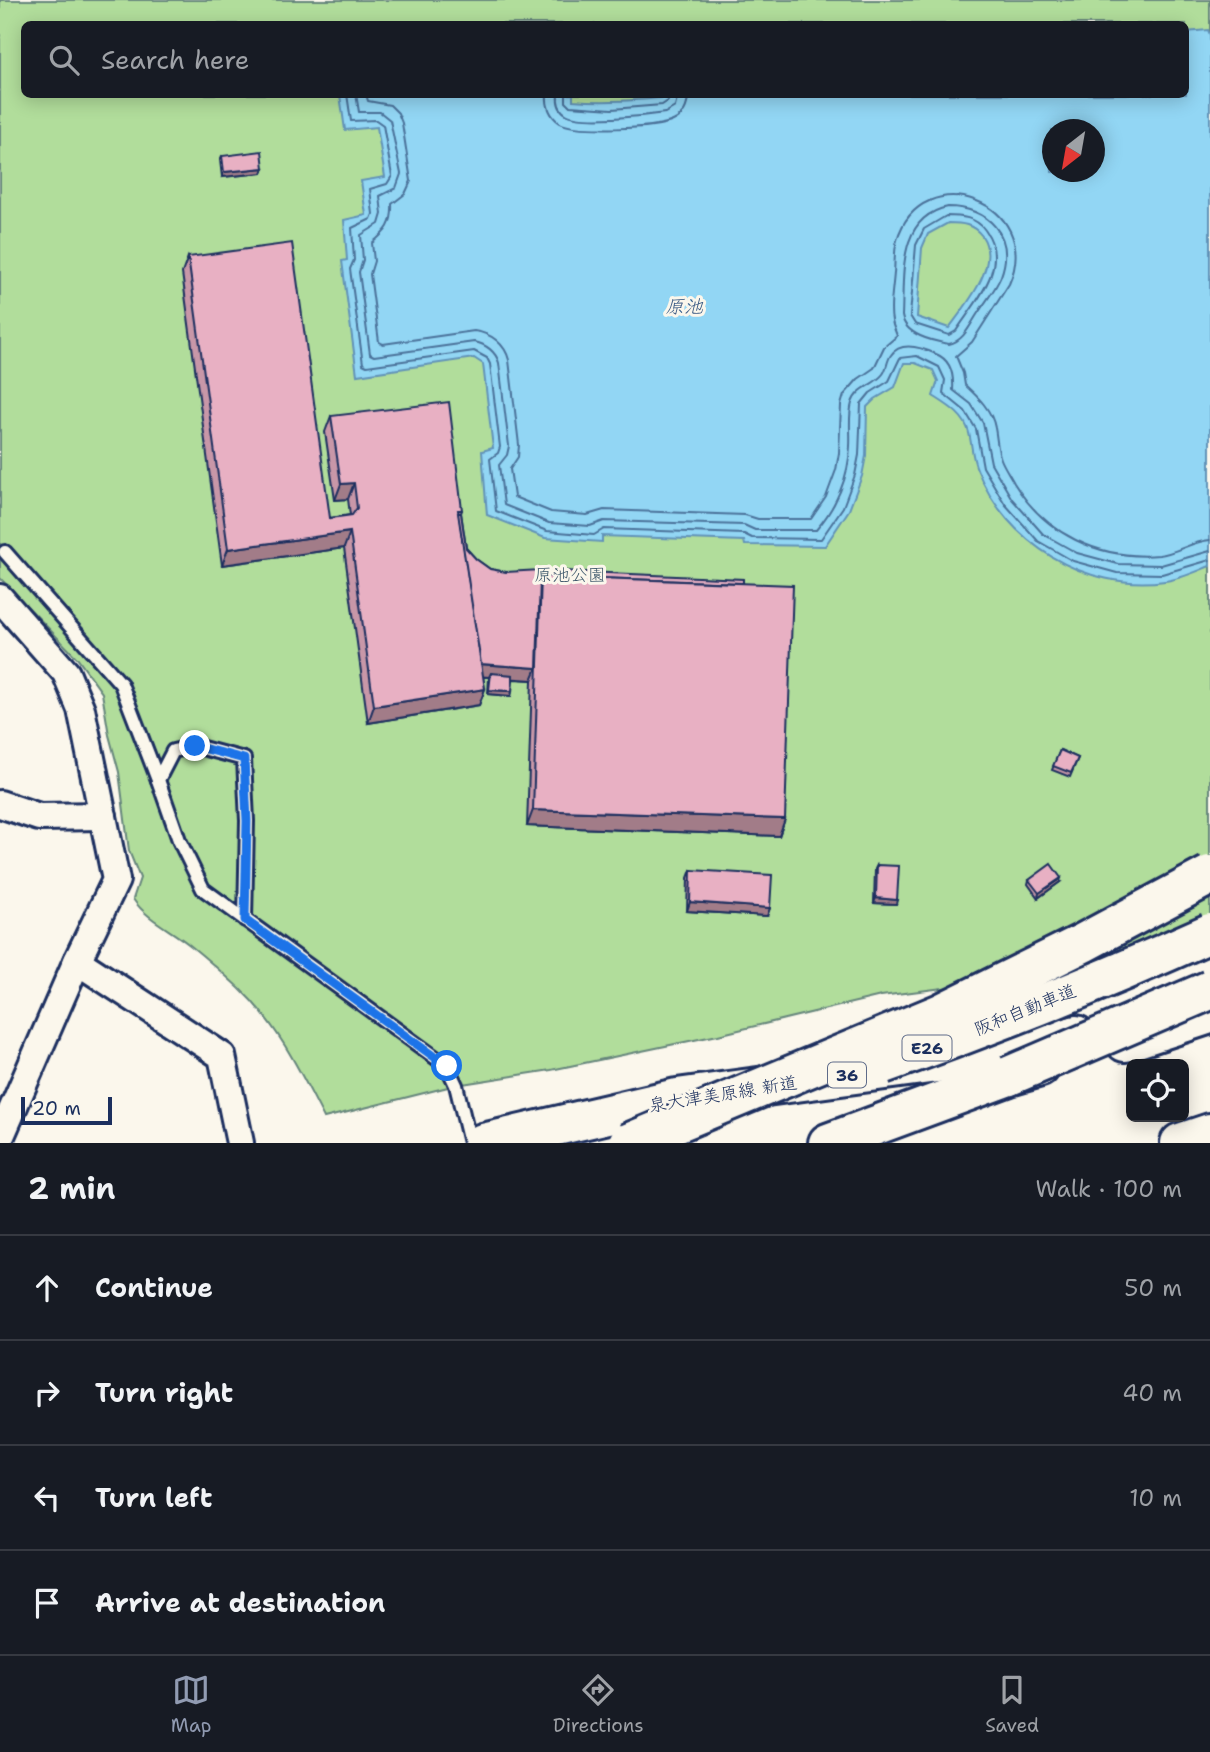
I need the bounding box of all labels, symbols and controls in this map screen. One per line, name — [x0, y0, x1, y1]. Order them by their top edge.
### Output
search box — [21, 21, 1189, 98]
icon: search — [45, 41, 83, 79]
text: Search here — [101, 42, 250, 77]
north arrow — [1042, 119, 1105, 182]
water label: 原池 — [665, 294, 704, 319]
park label: 原池公園 — [534, 563, 606, 587]
route end — [179, 730, 210, 761]
street label: 阪和自動車道 — [970, 979, 1080, 1041]
road number: E26 — [902, 1036, 951, 1060]
route start — [431, 1050, 462, 1081]
map controls — [1126, 1059, 1189, 1122]
button: locate — [1126, 1059, 1189, 1122]
road number: 36 — [828, 1063, 866, 1088]
street label: 泉大津美原線 新道 — [647, 1070, 799, 1118]
scale bar — [21, 1094, 112, 1126]
text: 20 m — [32, 1096, 81, 1121]
text: 2 min — [28, 1168, 115, 1209]
text: Walk · 100 m — [1036, 1174, 1182, 1204]
icon: ahead — [28, 1269, 66, 1307]
text: Continue — [95, 1270, 213, 1305]
text: 50 m — [1124, 1273, 1182, 1303]
icon: right — [28, 1374, 66, 1412]
text: Turn right — [95, 1375, 233, 1410]
text: 40 m — [1122, 1378, 1182, 1408]
icon: left — [28, 1479, 66, 1517]
text: Turn left — [95, 1480, 212, 1515]
text: 10 m — [1129, 1483, 1182, 1513]
icon: arrive — [28, 1584, 66, 1622]
text: Arrive at destination — [95, 1585, 385, 1620]
tab: Map — [171, 1671, 211, 1738]
tab: Directions — [553, 1671, 644, 1738]
tab: Saved — [985, 1671, 1039, 1738]

